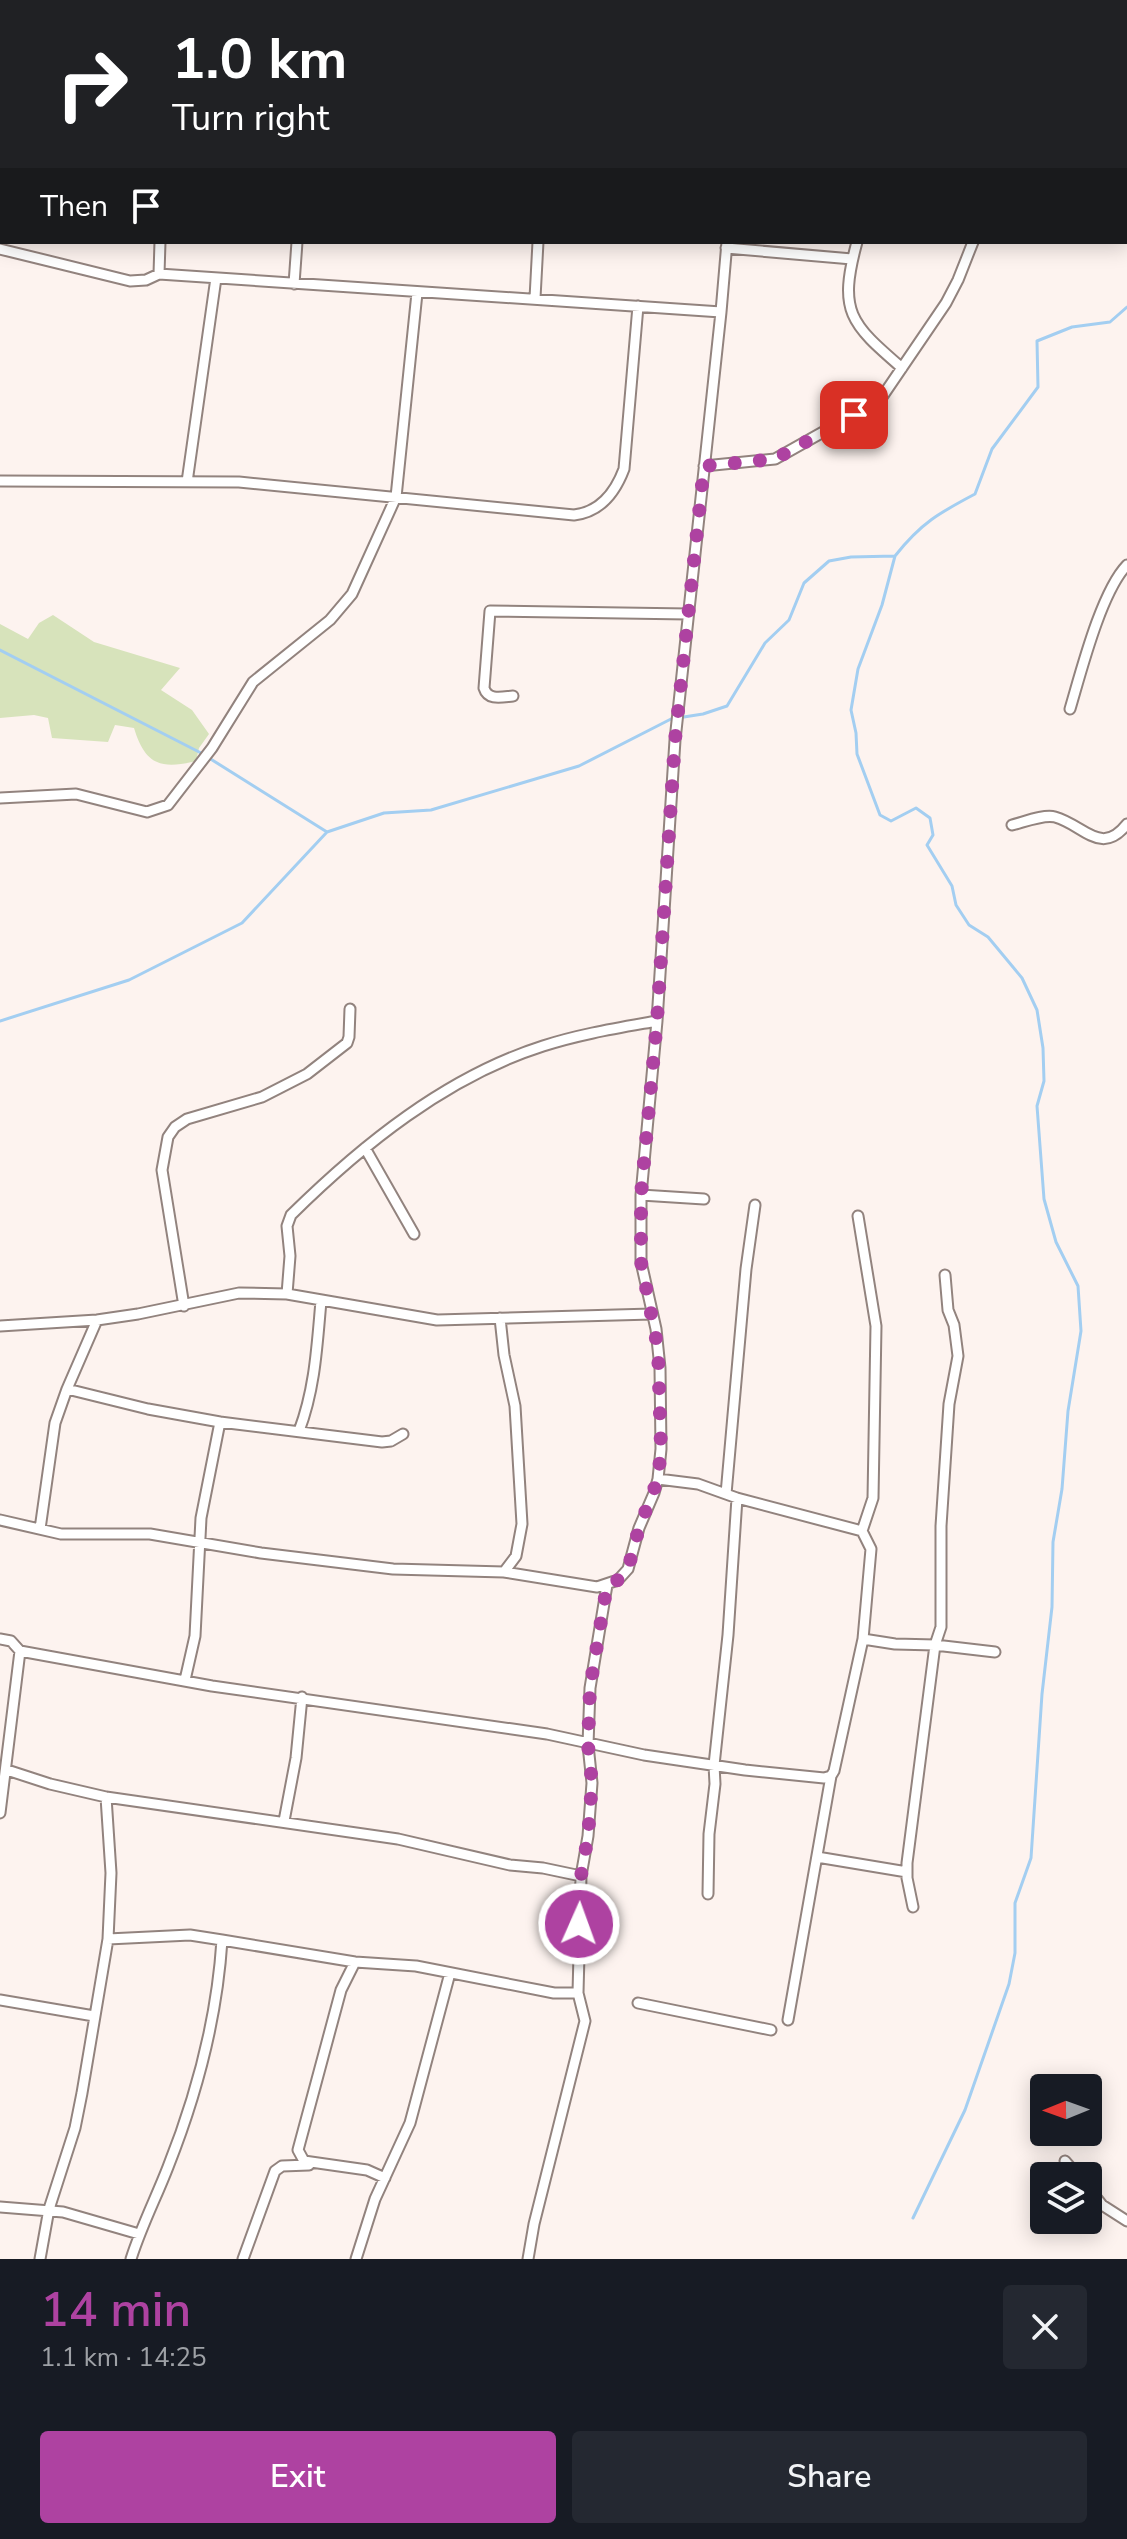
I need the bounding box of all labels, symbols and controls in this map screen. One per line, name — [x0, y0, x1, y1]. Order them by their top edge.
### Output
text: 1.0 km — [172, 21, 347, 98]
icon: right — [40, 32, 144, 136]
text: Turn right — [172, 94, 329, 143]
icon: arrive — [124, 184, 168, 228]
text: Then — [40, 186, 108, 227]
pin — [820, 381, 888, 449]
icon: arrive — [832, 393, 876, 437]
position arrow — [537, 1882, 621, 1966]
north arrow — [1030, 2074, 1102, 2146]
map controls — [1030, 2074, 1102, 2234]
button: layers — [1030, 2162, 1102, 2234]
text: 14 min — [40, 2277, 191, 2343]
button: close — [1003, 2285, 1087, 2369]
text: 1.1 km · 14:25 — [40, 2340, 207, 2375]
button: Exit — [40, 2431, 556, 2523]
button: Share — [572, 2431, 1087, 2523]

